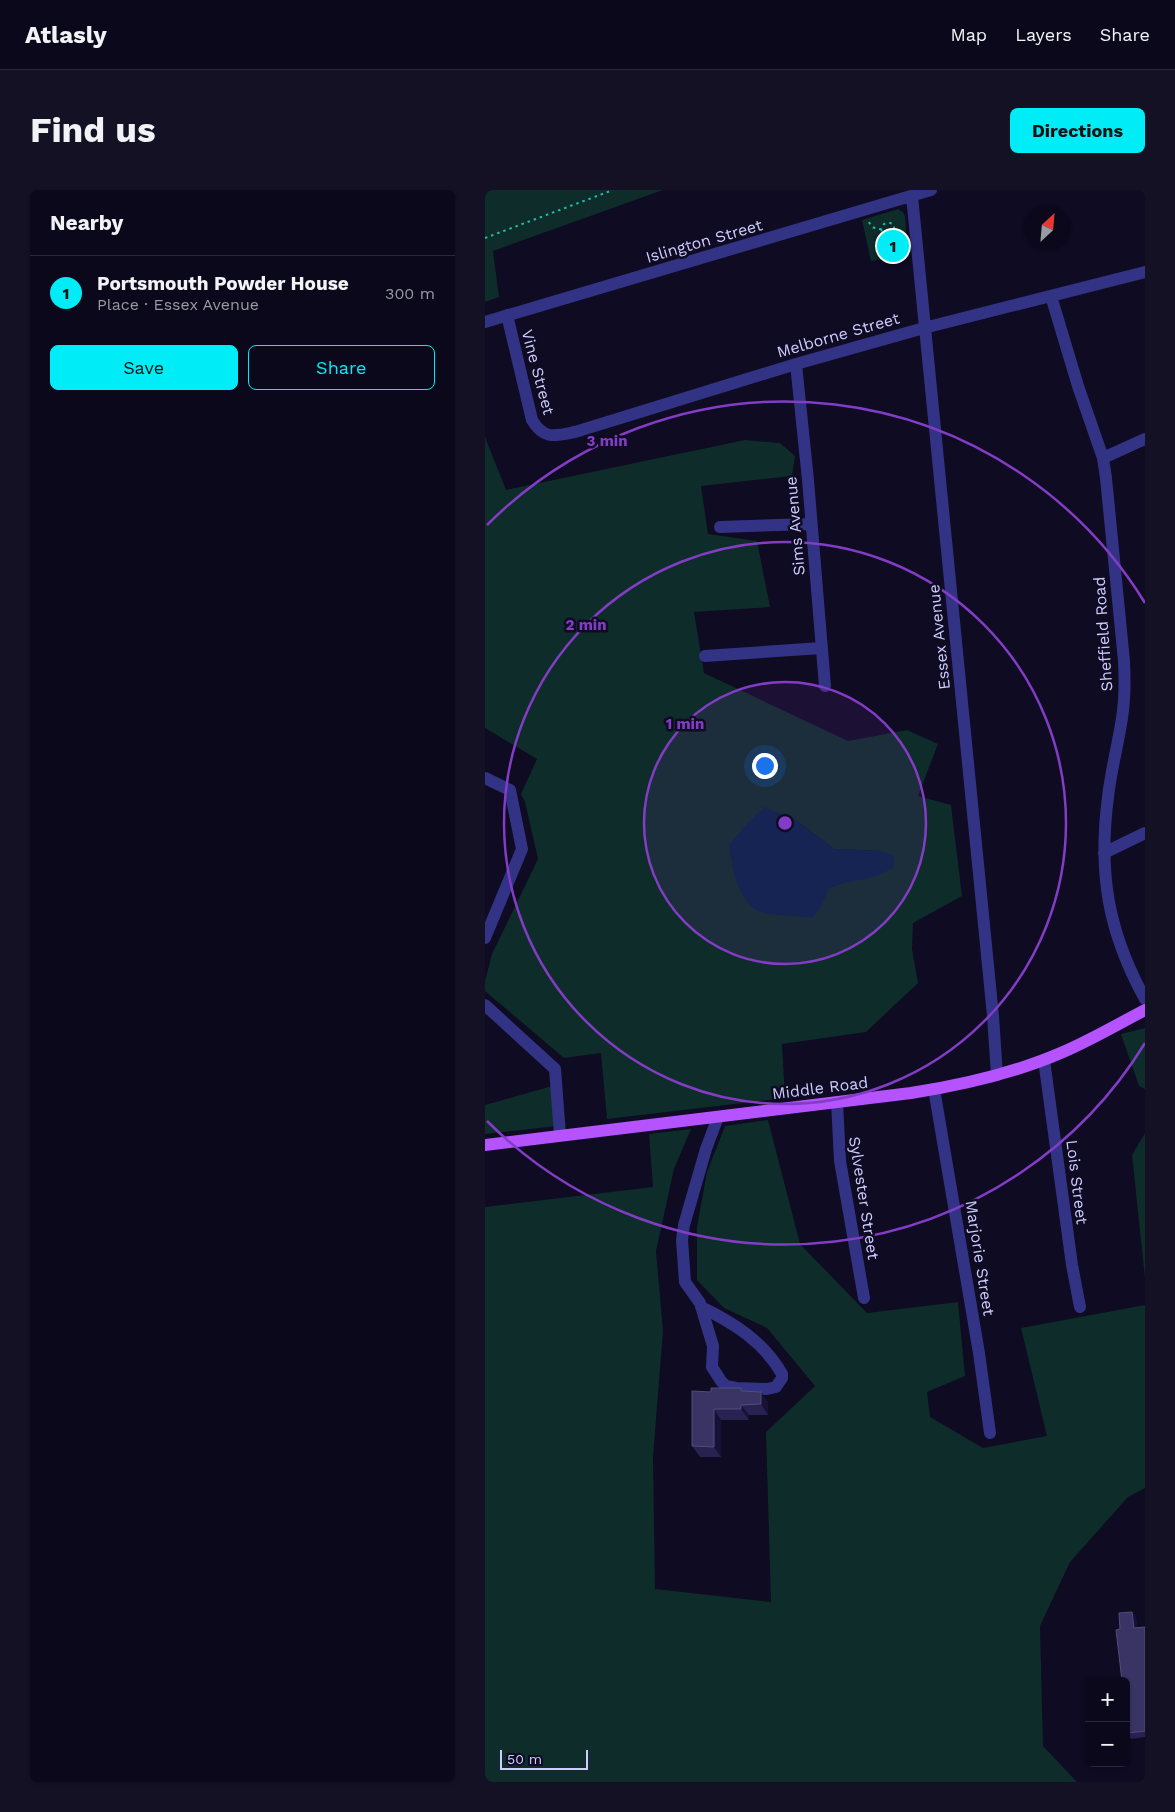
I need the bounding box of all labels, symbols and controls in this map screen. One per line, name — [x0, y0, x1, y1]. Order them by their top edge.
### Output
text: Atlasly — [25, 21, 107, 49]
text: Map — [950, 24, 987, 45]
text: Layers — [1015, 24, 1072, 45]
text: Share — [1100, 24, 1150, 45]
button: Directions — [1010, 108, 1145, 153]
text: Find us — [30, 109, 156, 151]
north arrow — [1025, 205, 1070, 250]
text: Nearby — [50, 210, 123, 235]
street label: Islington Street — [644, 215, 765, 267]
pin: 1 — [877, 227, 909, 265]
text: Portsmouth Powder House — [97, 272, 349, 295]
text: 1 — [63, 284, 69, 303]
text: 300 m — [385, 284, 435, 303]
text: Place · Essex Avenue — [97, 295, 259, 314]
street label: Melborne Street — [775, 308, 902, 362]
street label: Vine Street — [518, 327, 559, 417]
button: Save — [50, 345, 238, 390]
button: Share — [248, 345, 435, 390]
text: 3 min — [587, 432, 627, 450]
street label: Sims Avenue — [781, 476, 809, 576]
street label: Sheffield Road — [1090, 576, 1116, 692]
street label: Essex Avenue — [924, 583, 954, 691]
text: 2 min — [565, 616, 607, 634]
text: 1 min — [666, 715, 704, 733]
your location — [752, 753, 778, 779]
centre of rings — [776, 814, 794, 832]
street label: Middle Road — [771, 1073, 869, 1103]
street label: Sylvester Street — [845, 1135, 883, 1261]
street label: Lois Street — [1062, 1139, 1092, 1226]
street label: Marjorie Street — [961, 1199, 999, 1317]
map controls — [1085, 1677, 1130, 1767]
button: + — [1085, 1677, 1130, 1722]
button: − — [1085, 1722, 1130, 1767]
scale bar — [500, 1747, 587, 1770]
text: 50 m — [507, 1751, 542, 1767]

